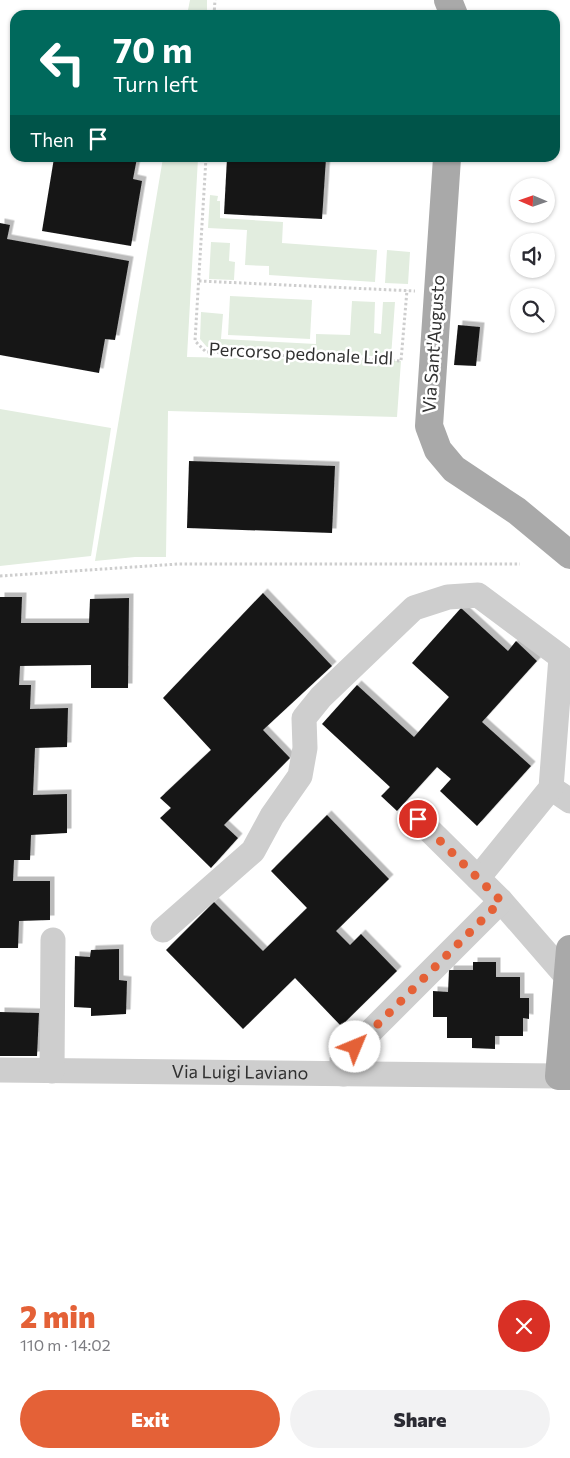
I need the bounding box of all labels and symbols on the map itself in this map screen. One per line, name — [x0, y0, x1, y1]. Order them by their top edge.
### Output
north arrow — [510, 178, 555, 222]
street label: Via Sant'Augusto — [417, 274, 449, 414]
street label: Percorso pedonale Lidl — [208, 337, 394, 369]
pin — [397, 798, 439, 840]
position arrow — [328, 1020, 380, 1072]
street label: Via Luigi Laviano — [172, 1060, 308, 1083]

